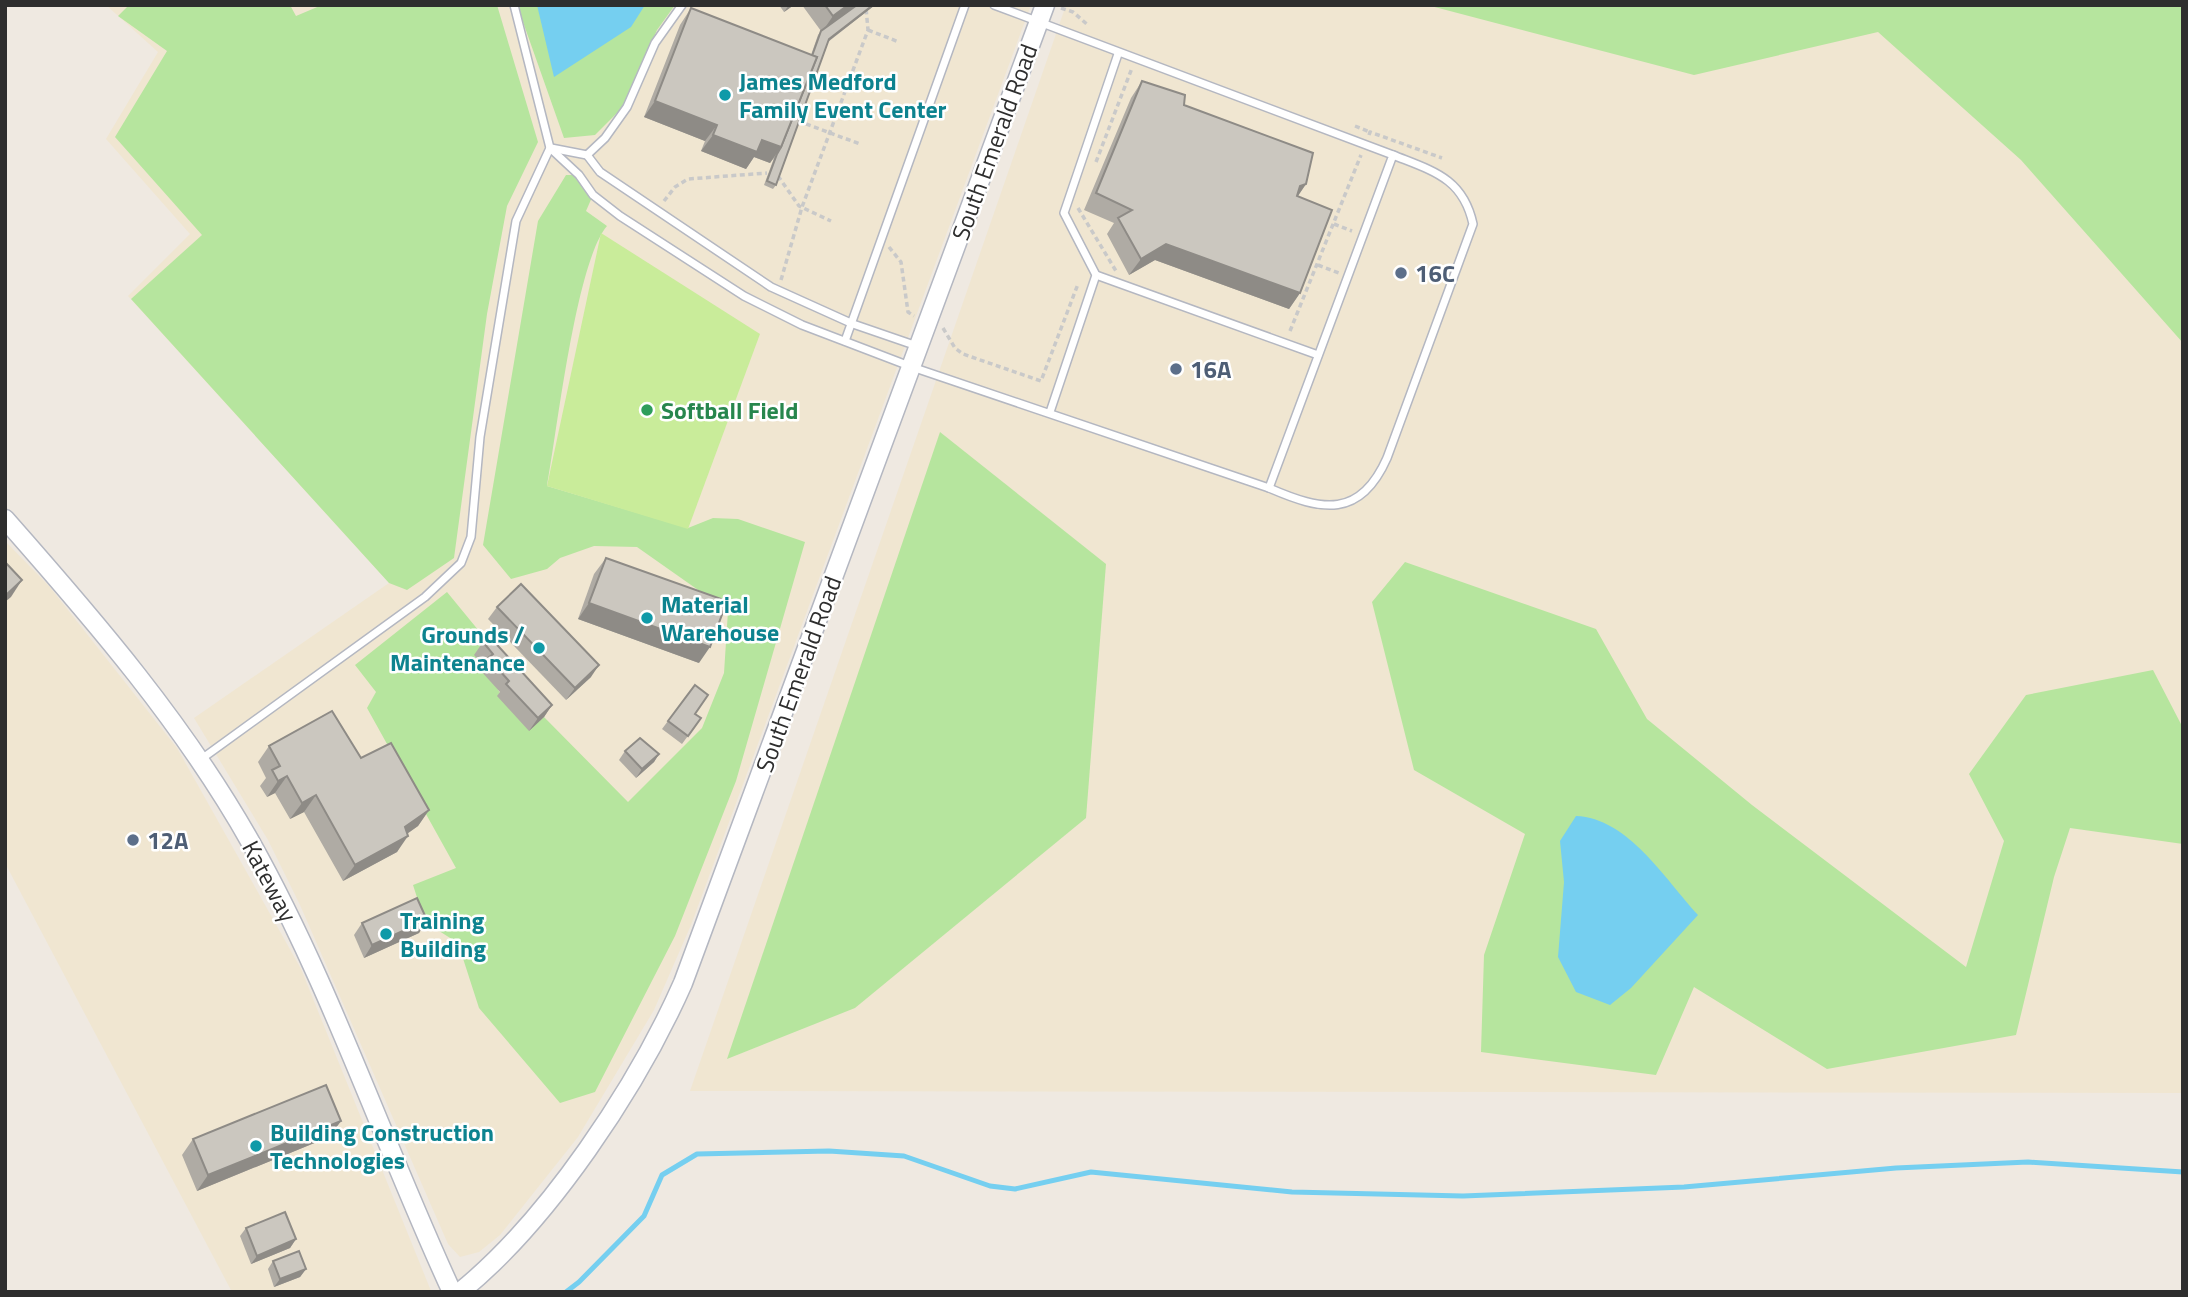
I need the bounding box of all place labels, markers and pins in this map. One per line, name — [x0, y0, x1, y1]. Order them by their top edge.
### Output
place label: James Medford Family Event Center — [739, 63, 947, 127]
marker: James Medford Family Event Center — [717, 87, 733, 103]
place label: 16C — [1415, 255, 1455, 291]
marker: 16C — [1393, 265, 1409, 281]
place label: 16A — [1190, 351, 1232, 387]
marker: 16A — [1168, 361, 1184, 377]
place label: Softball Field — [661, 392, 799, 428]
marker: Softball Field — [639, 402, 655, 418]
place label: Material Warehouse — [661, 586, 779, 650]
marker: Material Warehouse — [639, 610, 655, 626]
place label: Grounds / Maintenance — [390, 616, 525, 680]
marker: Grounds / Maintenance — [531, 640, 547, 656]
place label: 12A — [147, 822, 189, 858]
marker: 12A — [125, 832, 141, 848]
place label: Training Building — [400, 902, 486, 966]
marker: Training Building — [378, 926, 394, 942]
place label: Building Construction Technologies — [270, 1114, 494, 1178]
marker: Building Construction Technologies — [248, 1138, 264, 1154]

